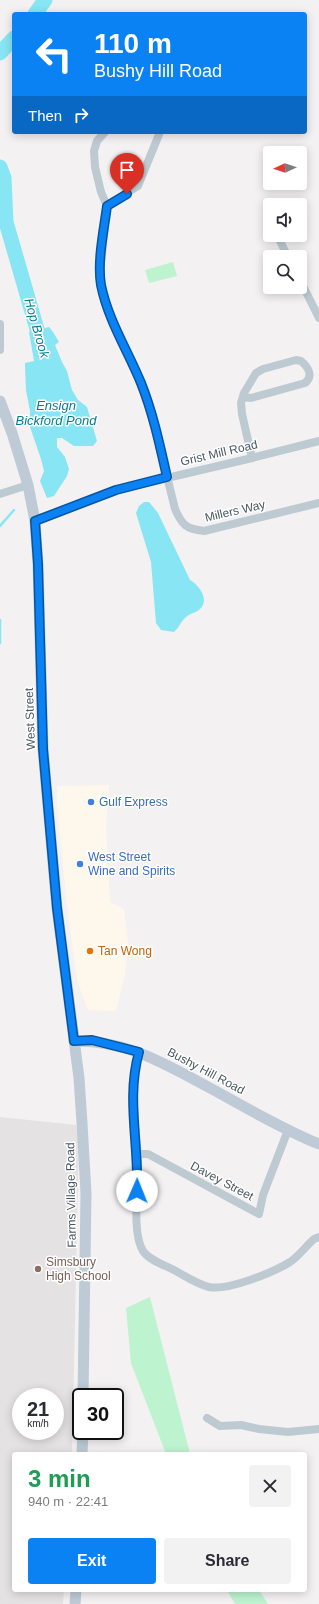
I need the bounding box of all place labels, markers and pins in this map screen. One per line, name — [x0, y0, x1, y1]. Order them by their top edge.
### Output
pin — [110, 153, 144, 194]
place label: Gulf Express — [99, 795, 168, 809]
marker: Gulf Express — [86, 797, 96, 807]
place label: West Street Wine and Spirits — [88, 850, 175, 878]
marker: West Street Wine and Spirits — [75, 859, 85, 869]
place label: Tan Wong — [98, 944, 152, 958]
marker: Tan Wong — [85, 946, 95, 956]
place label: Simsbury High School — [46, 1255, 111, 1283]
marker: Simsbury High School — [33, 1264, 43, 1274]

